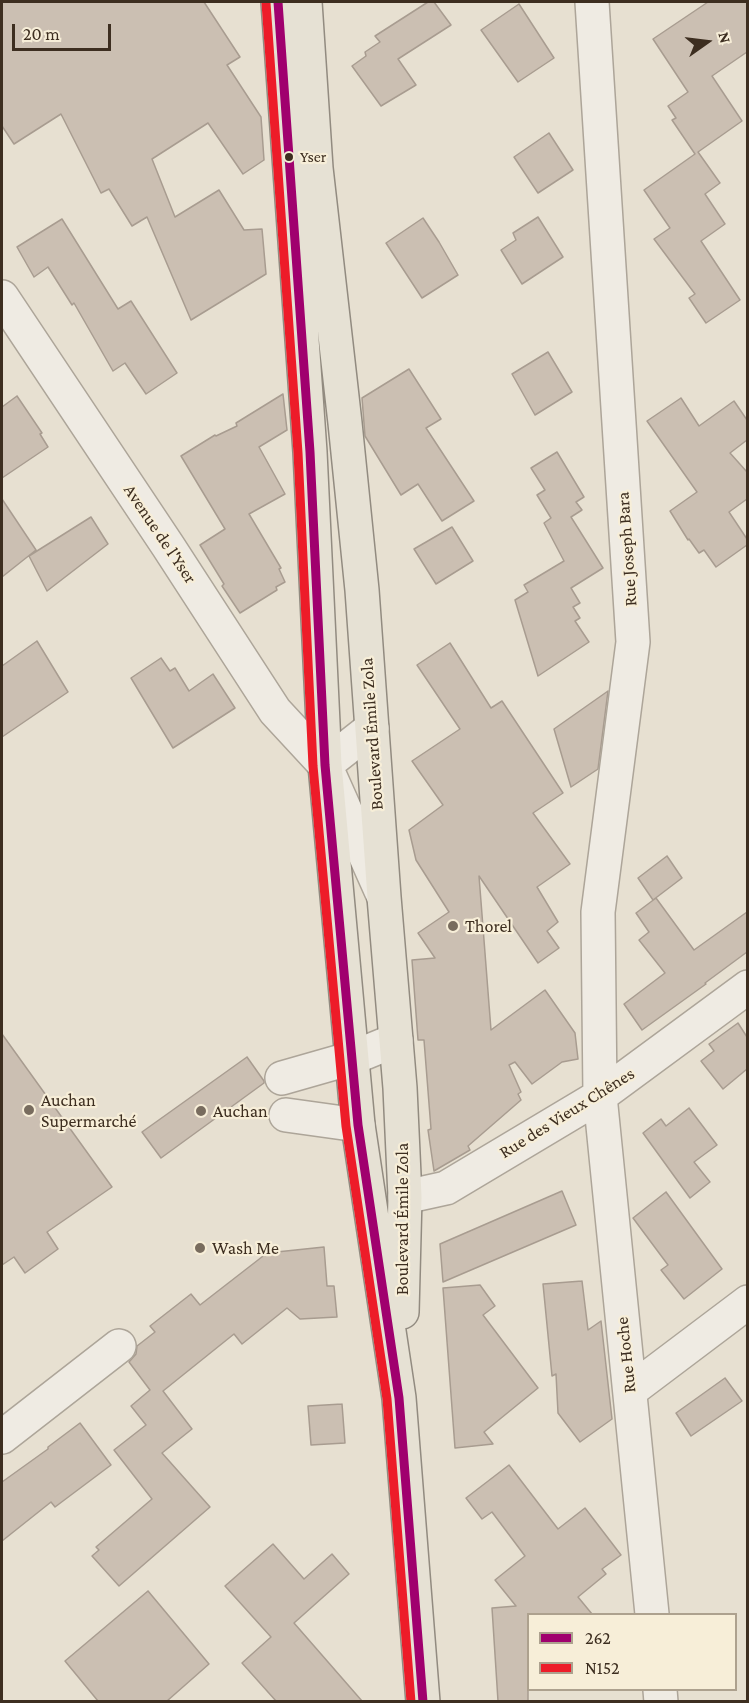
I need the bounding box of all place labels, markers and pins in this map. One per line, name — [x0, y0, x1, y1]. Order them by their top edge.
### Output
place label: Yser — [300, 147, 326, 167]
marker: Yser — [283, 151, 295, 163]
place label: Thorel — [465, 915, 512, 937]
marker: Thorel — [446, 919, 460, 933]
place label: Auchan Supermarché — [41, 1089, 136, 1132]
place label: Auchan — [213, 1100, 268, 1122]
marker: Auchan Supermarché — [22, 1103, 36, 1117]
marker: Auchan — [194, 1104, 208, 1118]
place label: Wash Me — [212, 1237, 279, 1259]
marker: Wash Me — [193, 1241, 207, 1255]

